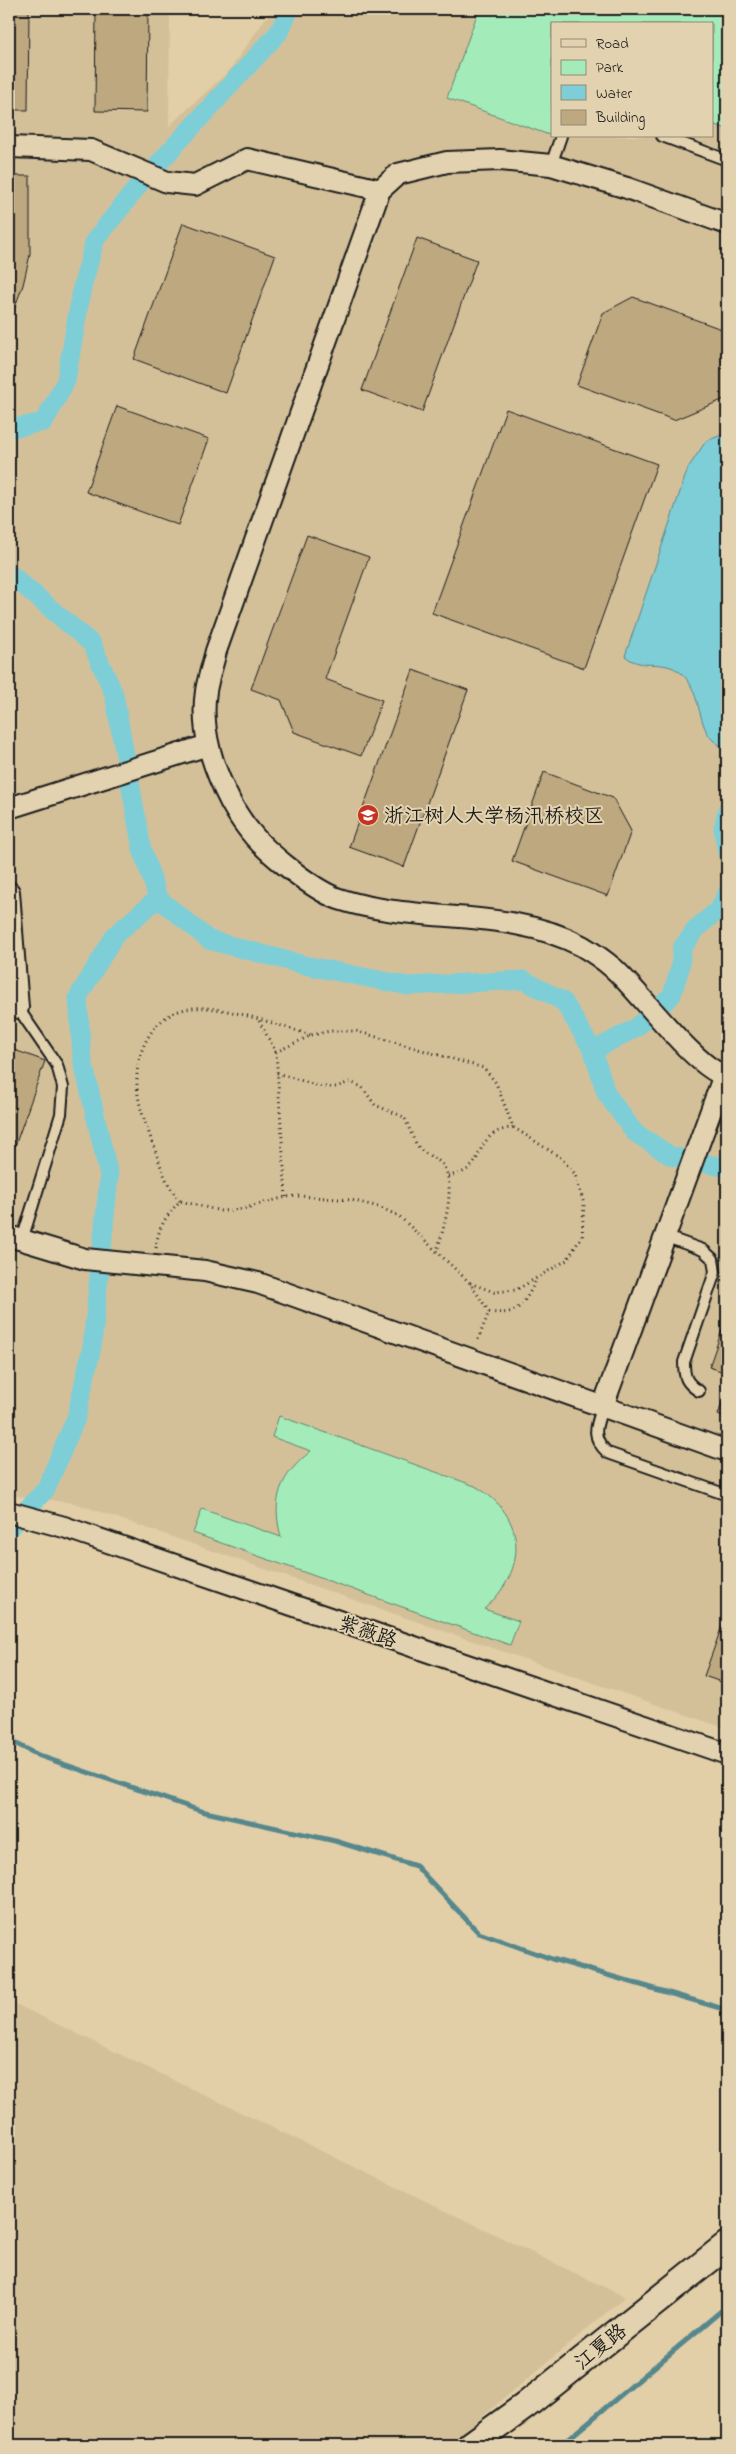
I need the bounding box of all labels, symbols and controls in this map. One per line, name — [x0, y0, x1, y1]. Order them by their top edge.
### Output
legend — [551, 22, 714, 138]
text: Road — [596, 33, 629, 55]
text: Park — [596, 57, 624, 79]
text: Water — [596, 83, 632, 105]
text: Building — [595, 107, 645, 130]
school or university icon: 浙江树人大学杨汛桥校区 — [356, 803, 380, 827]
place label: 浙江树人大学杨汛桥校区 — [384, 803, 604, 832]
street label: 紫薇路 — [334, 1610, 401, 1657]
street label: 江夏路 — [569, 2317, 635, 2378]

